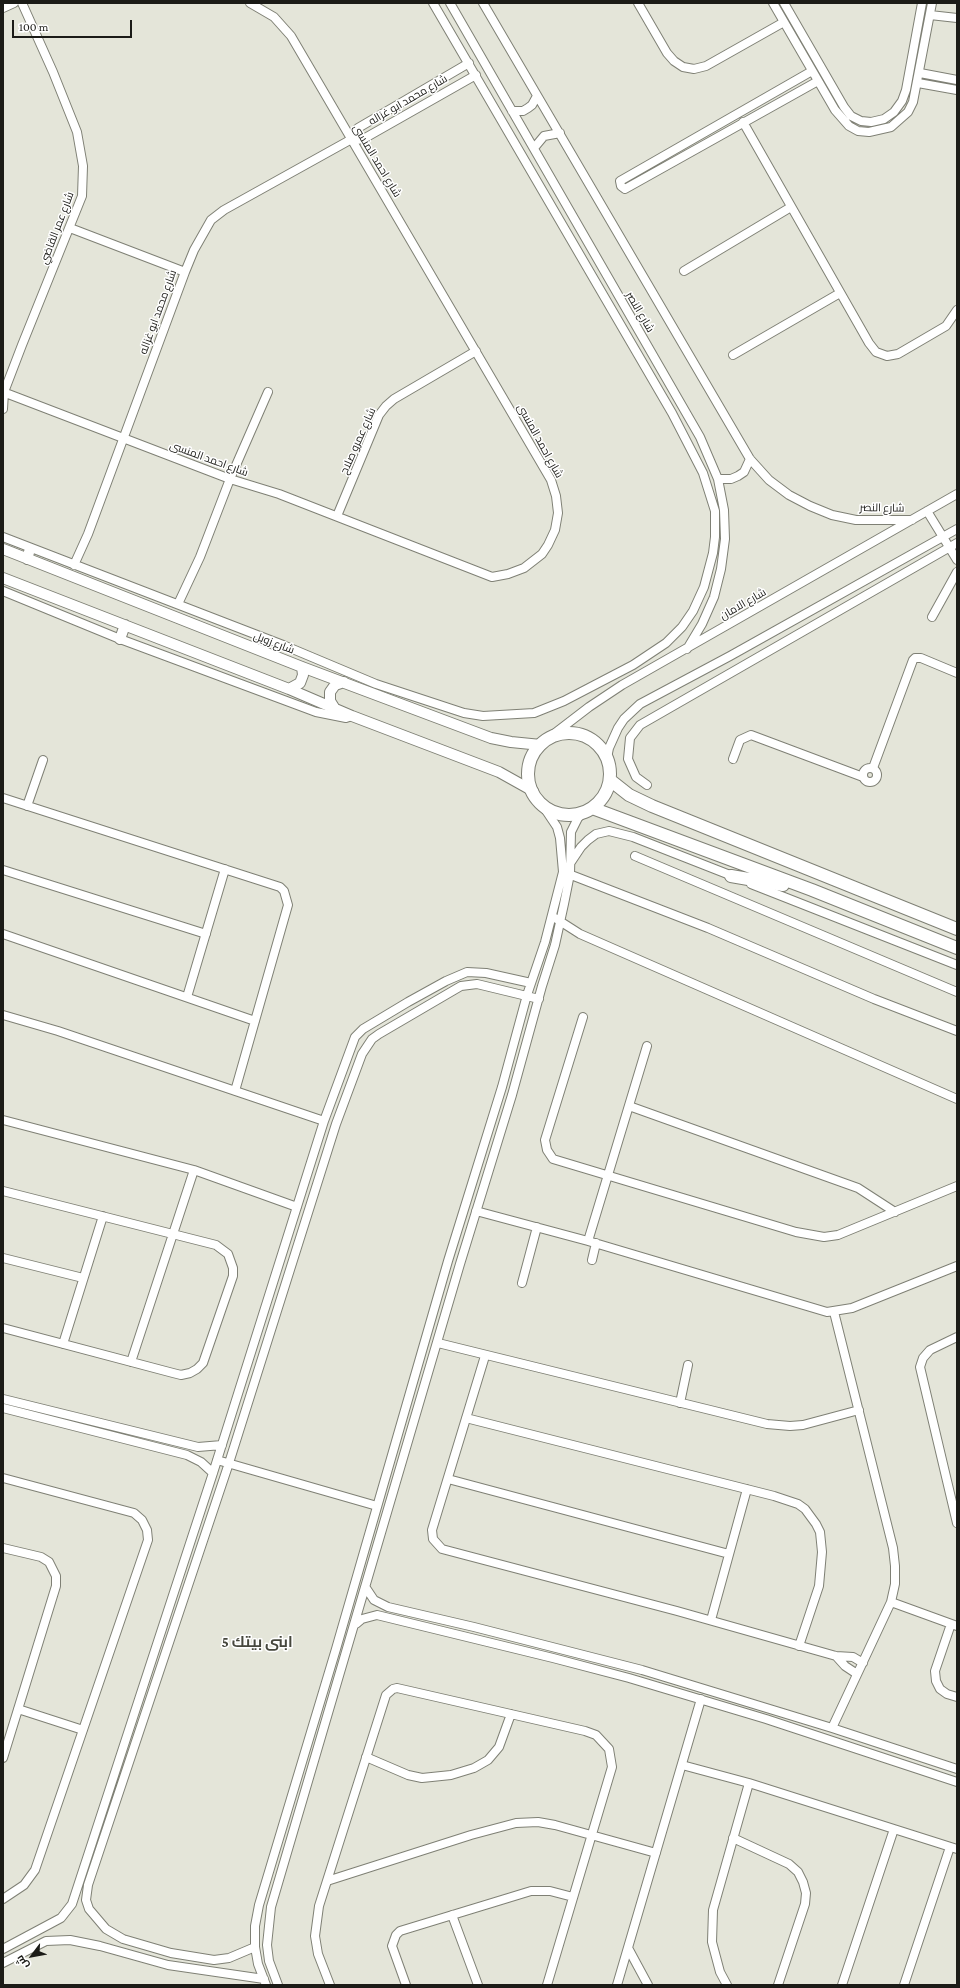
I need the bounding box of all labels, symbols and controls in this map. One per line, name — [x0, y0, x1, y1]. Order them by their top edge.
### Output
scale bar — [14, 12, 134, 38]
text: 100 m — [19, 20, 48, 34]
street label: شارع محمد ابو غزاله — [366, 72, 450, 128]
street label: شارع احمد المنسى — [350, 122, 404, 200]
street label: شارع عمر القاضي — [37, 190, 77, 266]
street label: شارع محمد ابو غزاله — [137, 268, 179, 356]
street label: شارع النصر — [623, 289, 657, 335]
street label: شارع احمد المنسى — [514, 402, 566, 480]
street label: شارع عمرو صلاح — [337, 406, 379, 476]
street label: شارع احمد المنسى — [168, 439, 250, 479]
street label: شارع النصر — [859, 501, 905, 515]
street label: شارع الامان — [718, 586, 768, 622]
street label: شارع زويل — [252, 629, 296, 657]
district label: ابنى بيتك 5 — [221, 1633, 293, 1651]
north arrow — [12, 1936, 52, 1976]
text: ش — [13, 1953, 31, 1972]

